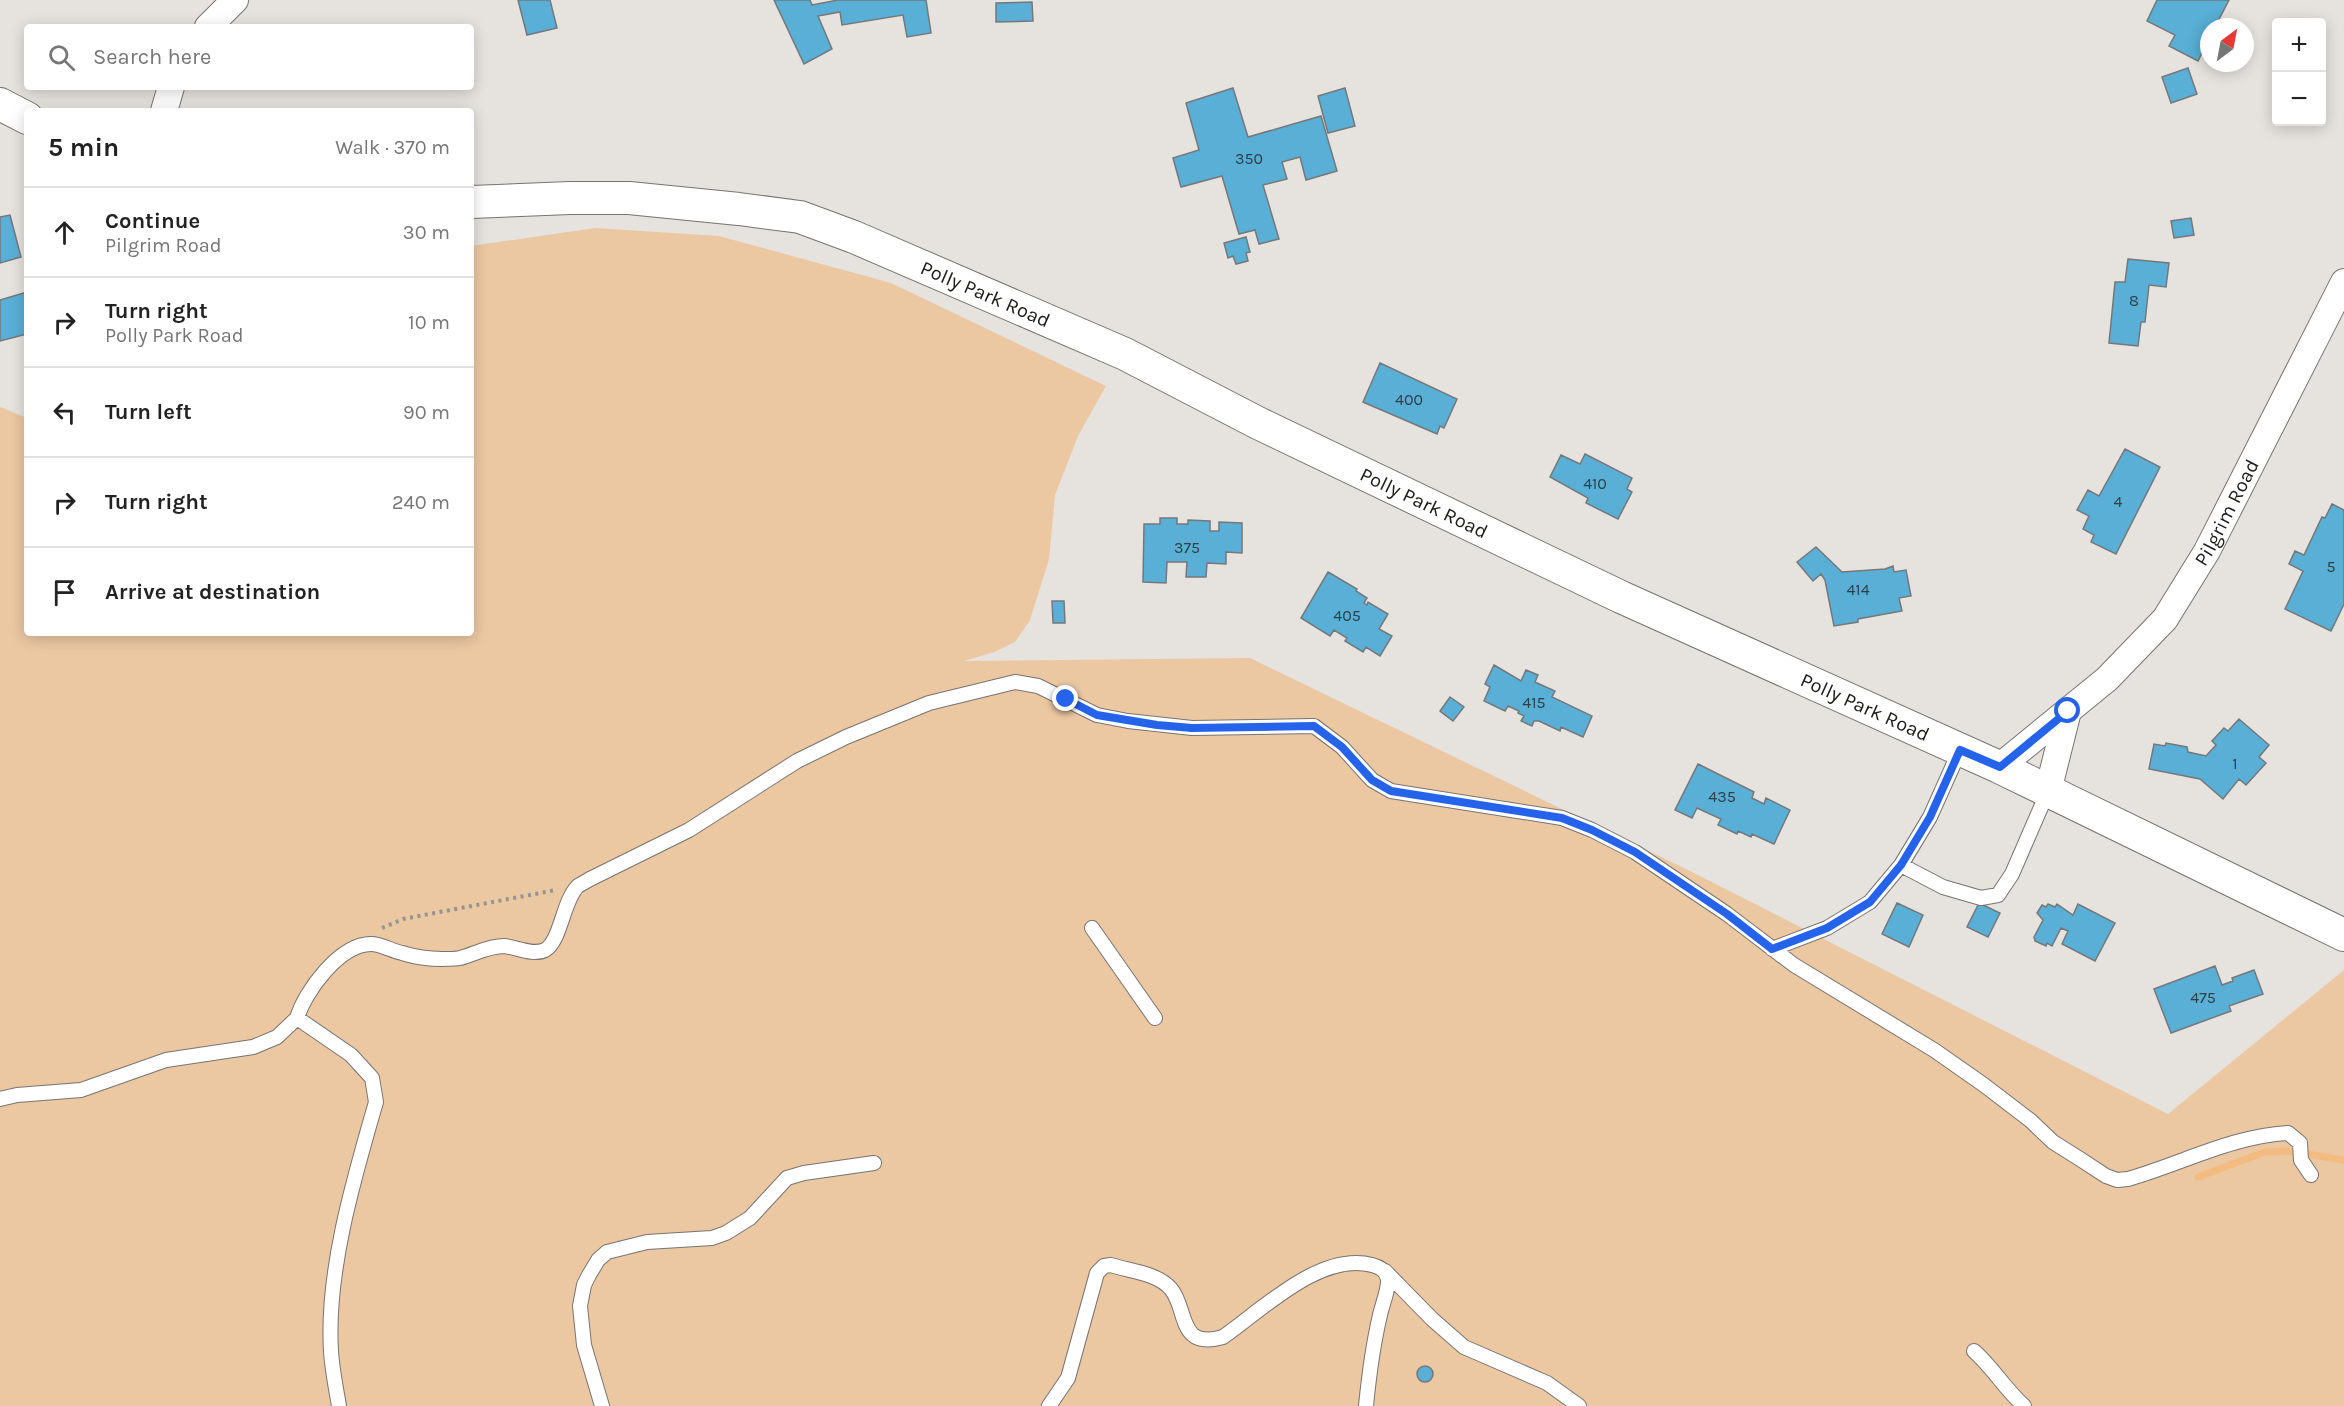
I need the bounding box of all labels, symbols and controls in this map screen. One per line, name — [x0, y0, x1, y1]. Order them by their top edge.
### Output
north arrow — [2200, 18, 2254, 72]
map controls — [2272, 18, 2326, 126]
button: + — [2272, 18, 2326, 72]
search box — [24, 24, 474, 90]
icon: search — [45, 41, 78, 74]
text: Search here — [93, 44, 211, 70]
button: − — [2272, 72, 2326, 126]
text: 5 min — [48, 132, 119, 163]
text: Walk · 370 m — [335, 136, 450, 159]
house number: 350 — [1235, 149, 1263, 168]
text: Continue — [105, 208, 200, 234]
icon: ahead — [48, 216, 81, 249]
text: 30 m — [403, 221, 450, 244]
text: Pilgrim Road — [105, 234, 222, 257]
street label: Polly Park Road — [917, 256, 1054, 332]
house number: 8 — [2129, 291, 2139, 310]
text: Turn right — [105, 298, 208, 324]
icon: right — [48, 306, 81, 339]
text: 10 m — [408, 311, 450, 334]
text: Polly Park Road — [105, 324, 244, 347]
house number: 400 — [1395, 390, 1423, 409]
icon: left — [48, 396, 81, 429]
text: Turn left — [105, 399, 192, 425]
text: 90 m — [403, 401, 450, 424]
street label: Pilgrim Road — [2190, 455, 2264, 570]
street label: Polly Park Road — [1356, 463, 1491, 543]
house number: 410 — [1583, 474, 1607, 493]
icon: right — [48, 486, 81, 519]
text: Turn right — [105, 489, 208, 515]
text: 240 m — [392, 491, 450, 514]
house number: 4 — [2114, 492, 2123, 511]
house number: 375 — [1174, 538, 1200, 557]
house number: 5 — [2326, 557, 2336, 576]
icon: arrive — [48, 576, 81, 609]
text: Arrive at destination — [105, 579, 320, 605]
house number: 414 — [1846, 580, 1870, 599]
house number: 405 — [1333, 606, 1361, 625]
street label: Polly Park Road — [1797, 668, 1933, 746]
route end — [1052, 685, 1078, 711]
house number: 415 — [1522, 693, 1546, 712]
route start — [2054, 697, 2080, 723]
house number: 1 — [2232, 754, 2238, 773]
house number: 435 — [1708, 787, 1736, 806]
house number: 475 — [2190, 988, 2216, 1007]

